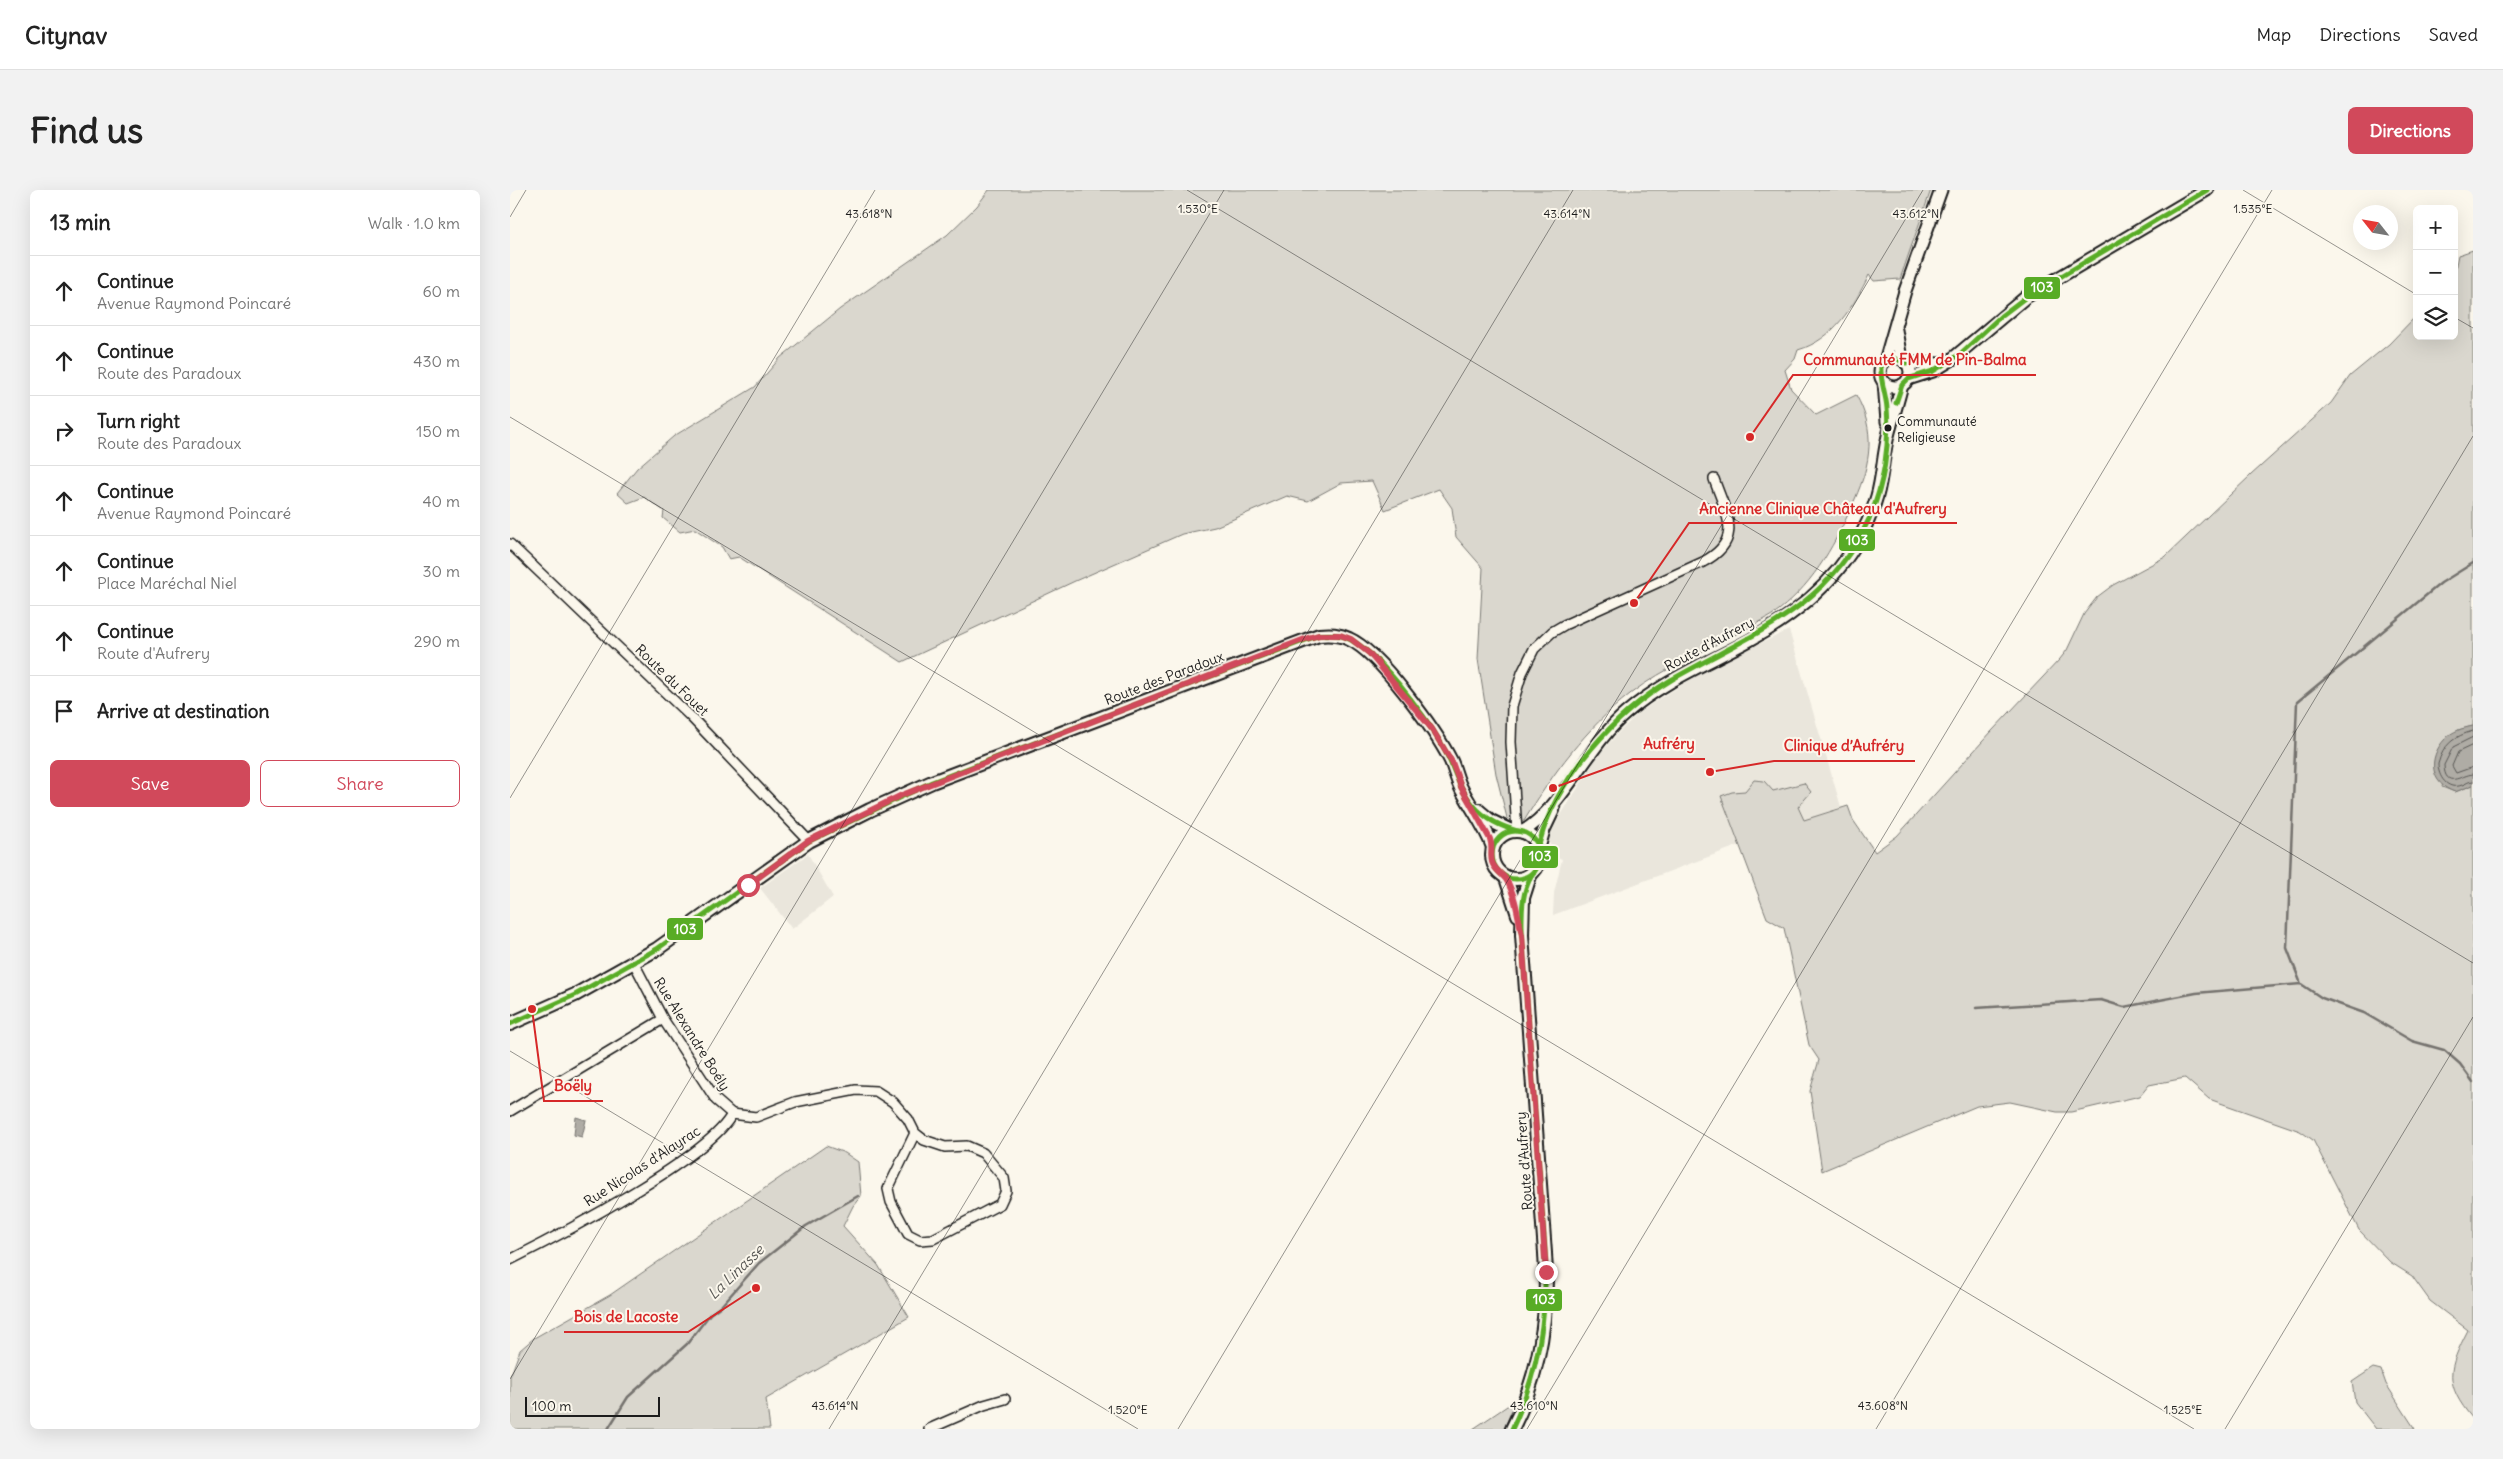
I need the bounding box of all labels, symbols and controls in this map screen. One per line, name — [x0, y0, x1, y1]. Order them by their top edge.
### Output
text: Citynav — [25, 20, 107, 50]
text: Map — [2256, 23, 2291, 46]
text: Directions — [2319, 23, 2401, 46]
text: Saved — [2429, 23, 2478, 46]
button: Directions — [2348, 107, 2473, 154]
text: Find us — [30, 108, 143, 152]
text: 1.530°E — [1178, 201, 1218, 216]
text: 1.535°E — [2234, 201, 2272, 216]
north arrow — [2353, 205, 2398, 250]
map controls — [2413, 205, 2458, 340]
button: + — [2413, 205, 2458, 250]
text: 43.618°N — [845, 206, 893, 221]
text: 43.614°N — [1543, 206, 1591, 221]
text: 43.612°N — [1893, 206, 1939, 221]
text: 13 min — [50, 209, 111, 236]
text: Walk · 1.0 km — [368, 213, 460, 233]
button: − — [2413, 250, 2458, 295]
text: Continue — [97, 269, 174, 293]
line badge: 103 — [2023, 276, 2061, 300]
icon: ahead — [50, 277, 78, 305]
text: 103 — [2031, 278, 2053, 296]
text: 60 m — [422, 281, 460, 301]
text: Avenue Raymond Poincaré — [97, 293, 291, 313]
button: layers — [2413, 295, 2458, 340]
text: Continue — [97, 339, 174, 363]
callout: Communauté FMM de Pin-Balma — [1793, 345, 2036, 375]
icon: ahead — [50, 347, 78, 375]
text: Communauté FMM de Pin-Balma — [1803, 350, 2027, 369]
text: 430 m — [413, 351, 460, 371]
text: Route des Paradoux — [97, 363, 241, 383]
text: Turn right — [97, 409, 180, 433]
place label: Communauté Religieuse — [1897, 413, 1977, 446]
icon: right — [50, 417, 78, 445]
text: 150 m — [416, 421, 460, 441]
marker: Communauté Religieuse — [1883, 423, 1893, 433]
text: Route des Paradoux — [97, 433, 241, 453]
text: Continue — [97, 479, 174, 503]
icon: ahead — [50, 487, 78, 515]
text: 40 m — [422, 491, 460, 511]
callout: Ancienne Clinique Château d'Aufrery — [1689, 493, 1957, 523]
text: Ancienne Clinique Château d'Aufrery — [1699, 499, 1947, 519]
text: Avenue Raymond Poincaré — [97, 503, 291, 523]
line badge: 103 — [1838, 528, 1876, 552]
text: 103 — [1846, 531, 1868, 549]
text: Continue — [97, 549, 174, 573]
icon: ahead — [50, 557, 78, 585]
text: 30 m — [423, 561, 460, 581]
text: Place Maréchal Niel — [97, 573, 237, 593]
street label: Route d'Aufrery — [1661, 613, 1757, 675]
text: Continue — [97, 619, 174, 643]
icon: ahead — [50, 627, 78, 655]
text: 290 m — [414, 631, 460, 651]
street label: Route du Fouet — [631, 640, 713, 720]
text: Route d'Aufrery — [97, 643, 210, 663]
street label: Route des Paradoux — [1102, 647, 1226, 709]
icon: arrive — [50, 697, 78, 725]
text: Arrive at destination — [97, 699, 270, 723]
callout: Aufréry — [1633, 729, 1705, 759]
callout: Clinique d’Aufréry — [1774, 731, 1915, 761]
text: Aufréry — [1643, 734, 1695, 754]
text: Clinique d’Aufréry — [1784, 736, 1904, 756]
button: Save — [50, 760, 250, 807]
button: Share — [260, 760, 460, 807]
line badge: 103 — [1521, 845, 1559, 869]
text: 103 — [1529, 847, 1551, 865]
route start — [737, 874, 760, 897]
line badge: 103 — [666, 917, 704, 941]
text: 103 — [674, 920, 696, 938]
street label: Rue Alexandre Boély — [650, 974, 734, 1094]
callout: Boëly — [544, 1071, 603, 1101]
text: Boëly — [554, 1076, 592, 1096]
street label: Route d'Aufrery — [1512, 1111, 1536, 1211]
street label: Rue Nicolas d'Alayrac — [580, 1122, 704, 1210]
water label: La Linasse — [704, 1240, 768, 1303]
route end — [1535, 1261, 1558, 1284]
line badge: 103 — [1525, 1288, 1563, 1312]
text: 103 — [1533, 1290, 1555, 1308]
callout: Bois de Lacoste — [564, 1302, 688, 1332]
text: Bois de Lacoste — [574, 1307, 678, 1326]
scale bar — [525, 1394, 660, 1417]
text: 100 m — [532, 1397, 572, 1415]
text: 43.614°N — [811, 1398, 859, 1413]
text: 43.610°N — [1510, 1398, 1558, 1413]
text: 43.608°N — [1858, 1398, 1908, 1413]
text: 1.520°E — [1108, 1402, 1148, 1417]
text: 1.525°E — [2164, 1402, 2202, 1417]

